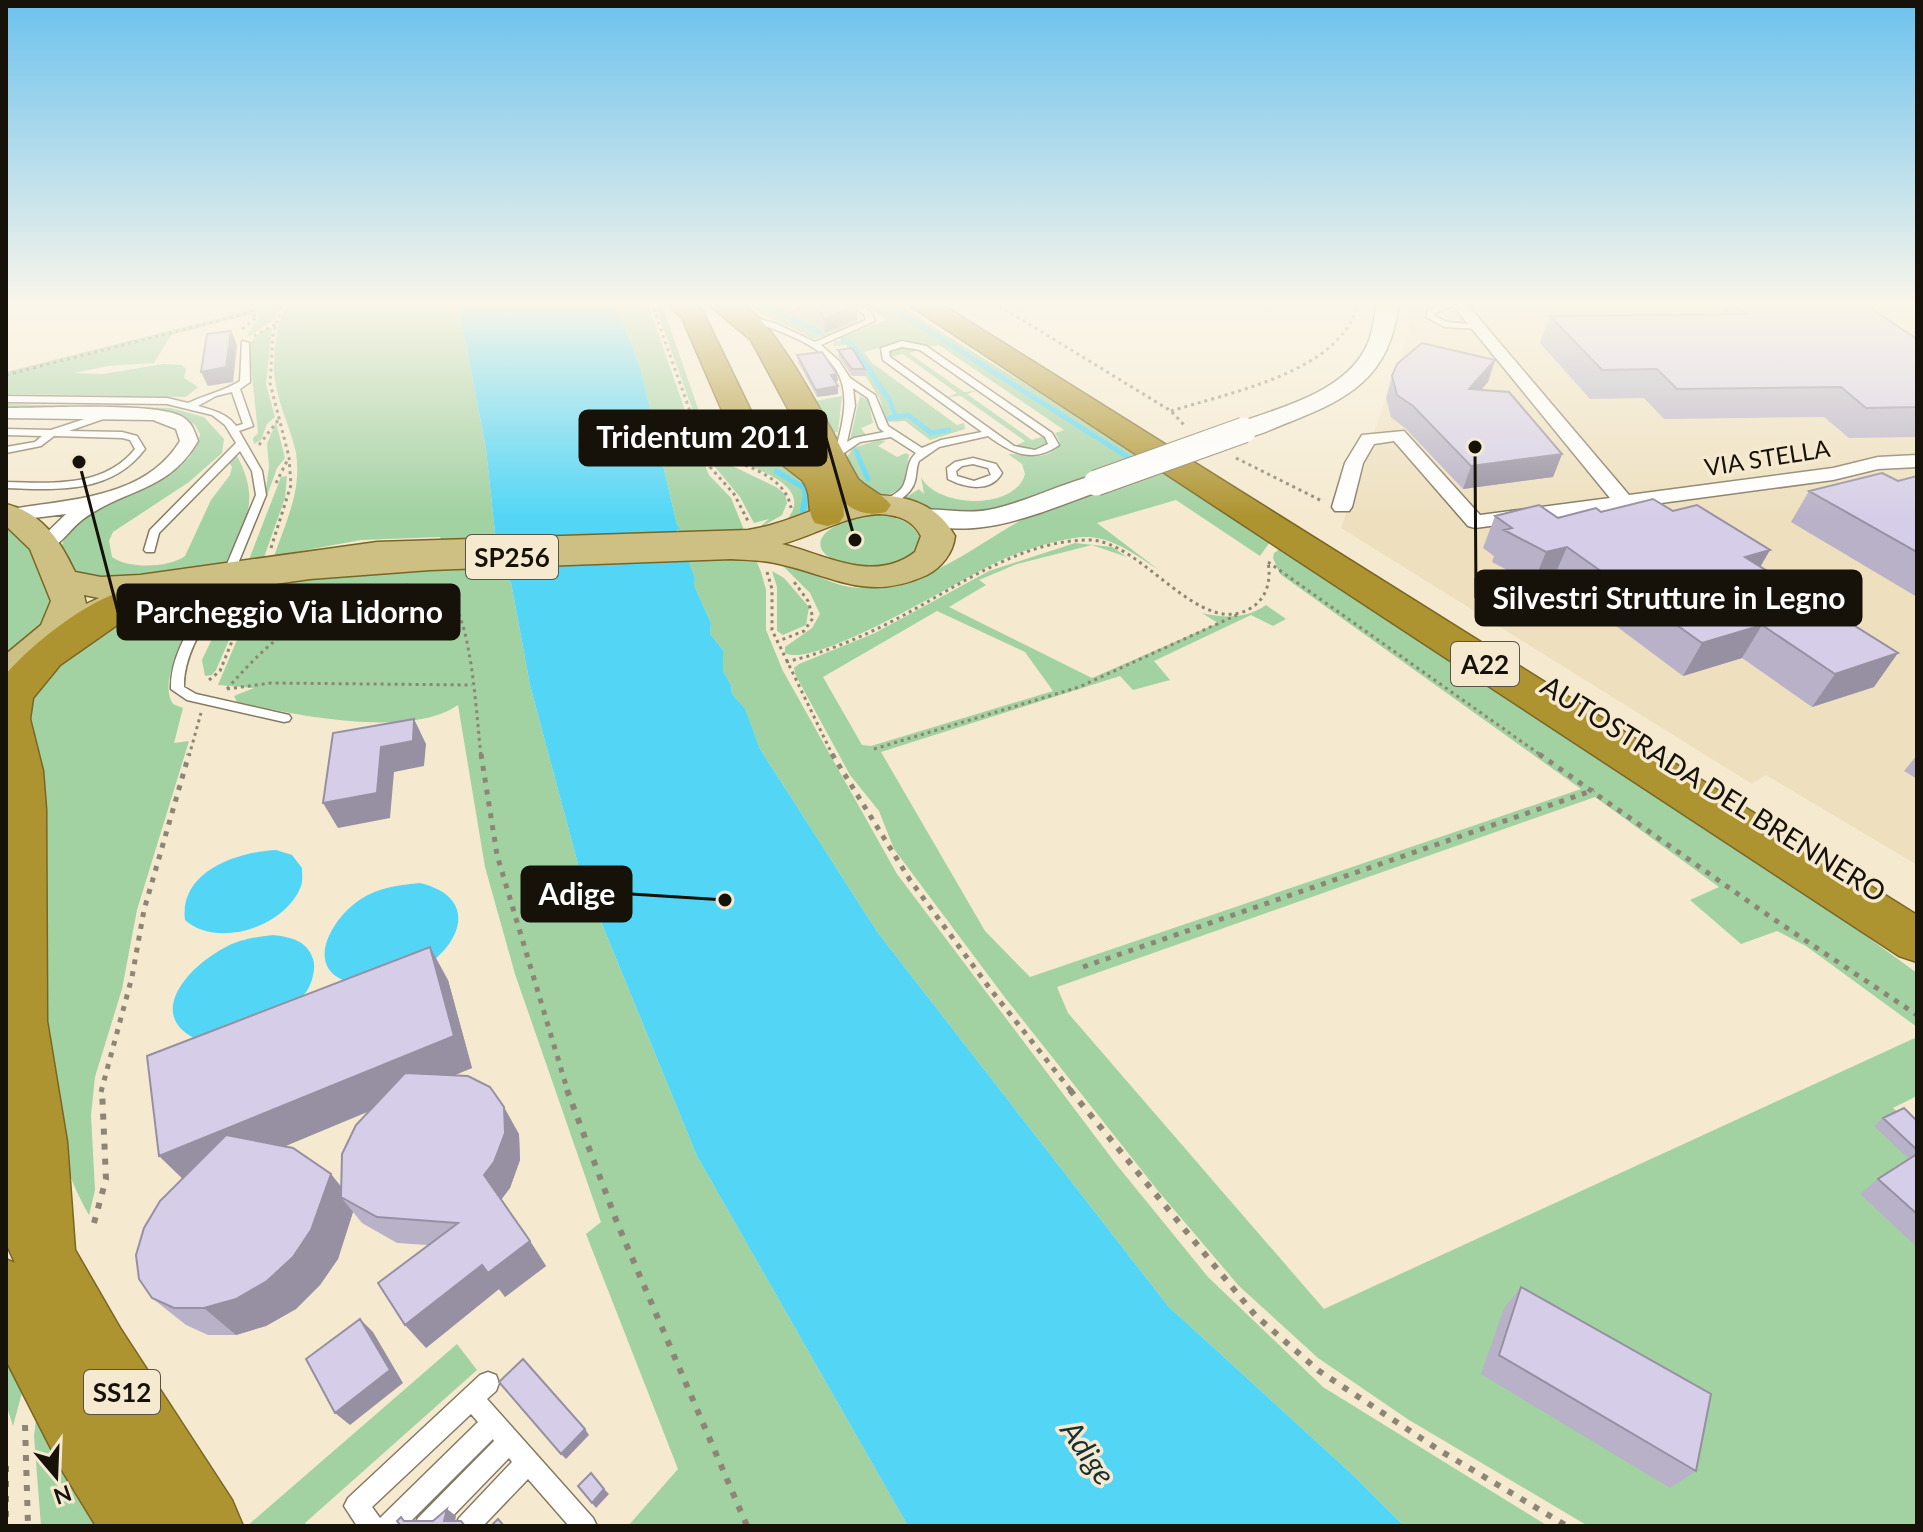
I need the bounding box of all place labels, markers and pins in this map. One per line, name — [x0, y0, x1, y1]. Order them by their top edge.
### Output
callout: Tridentum 2011 — [580, 411, 826, 465]
callout: Silvestri Strutture in Legno — [1476, 571, 1861, 625]
callout: Parcheggio Via Lidorno — [118, 585, 459, 639]
callout: Adige — [522, 867, 631, 921]

